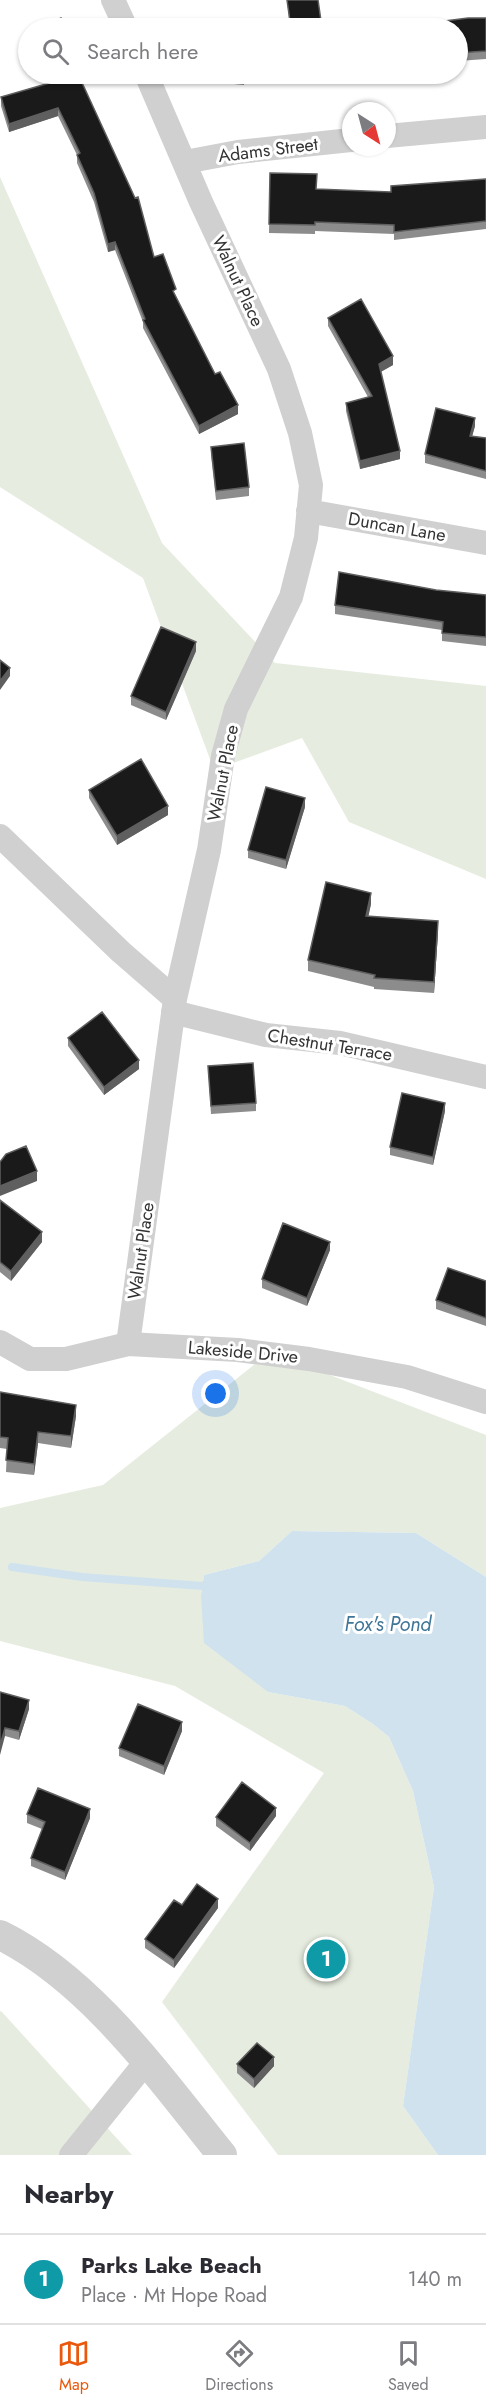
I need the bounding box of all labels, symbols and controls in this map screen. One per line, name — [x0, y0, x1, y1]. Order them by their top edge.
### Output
search box — [18, 18, 468, 84]
icon: search — [39, 35, 72, 68]
text: Search here — [87, 35, 198, 67]
north arrow — [342, 102, 396, 156]
street label: Adams Street — [217, 131, 320, 169]
street label: Walnut Place — [206, 231, 270, 331]
street label: Duncan Lane — [346, 506, 448, 548]
street label: Walnut Place — [201, 722, 245, 824]
street label: Chestnut Terrace — [266, 1022, 394, 1068]
street label: Walnut Place — [121, 1201, 161, 1301]
street label: Lakeside Drive — [187, 1334, 299, 1370]
your location — [201, 1379, 230, 1408]
water label: Fox's Pond — [345, 1610, 432, 1639]
pin: 1 — [306, 1936, 346, 1982]
text: Nearby — [24, 2175, 113, 2213]
text: Parks Lake Beach — [81, 2249, 262, 2281]
text: 1 — [38, 2265, 49, 2294]
text: 140 m — [408, 2265, 462, 2294]
text: Place · Mt Hope Road — [81, 2281, 267, 2310]
tab: Map — [57, 2337, 90, 2396]
tab: Directions — [205, 2337, 273, 2396]
tab: Saved — [388, 2337, 429, 2396]

